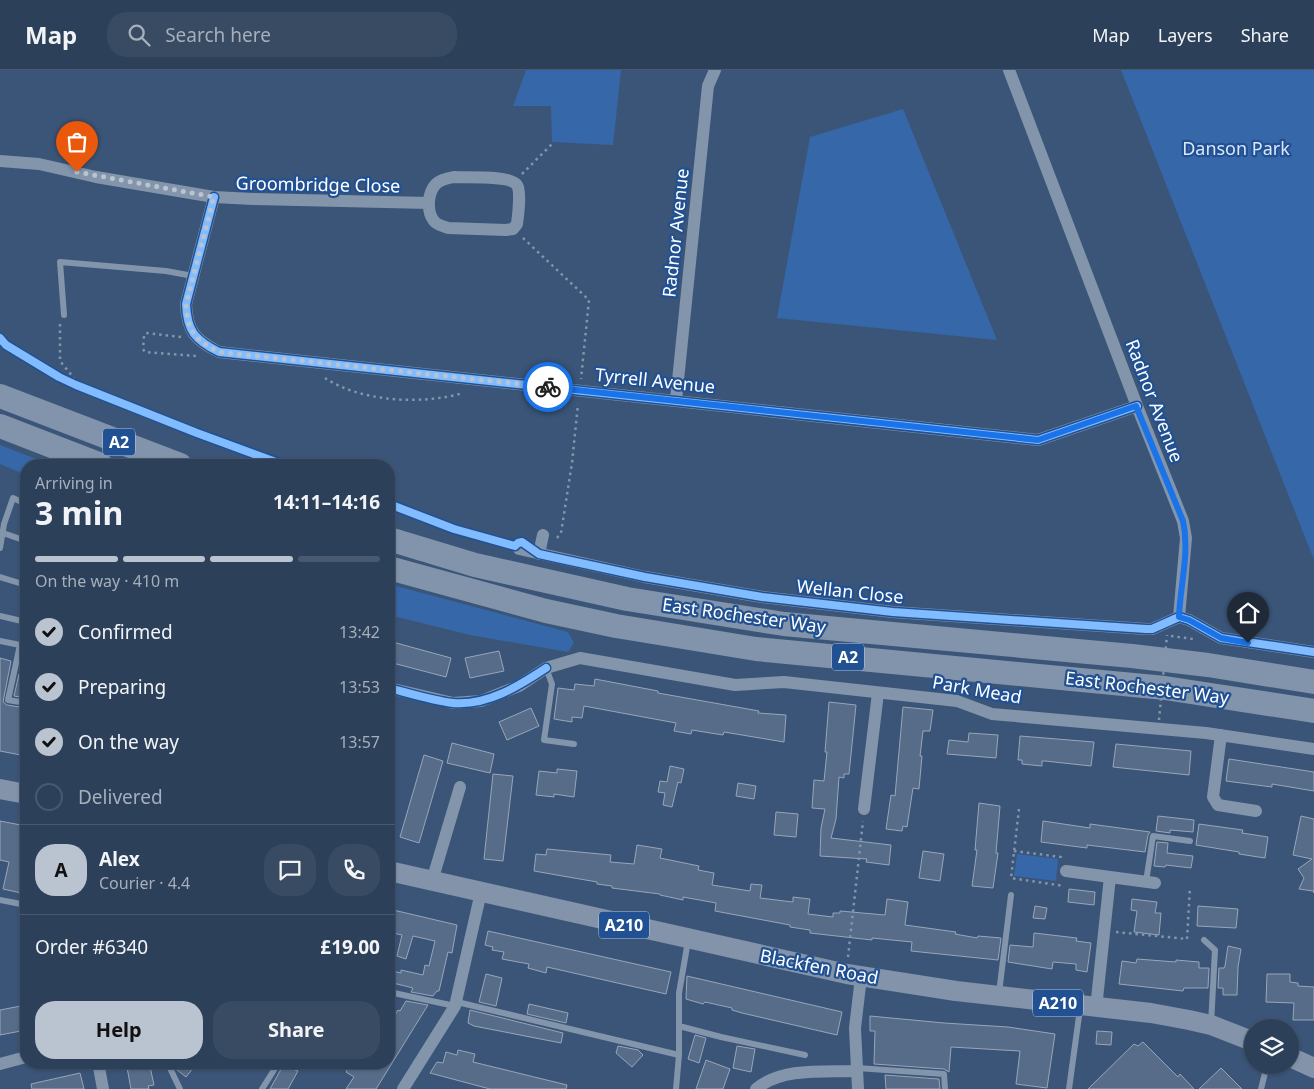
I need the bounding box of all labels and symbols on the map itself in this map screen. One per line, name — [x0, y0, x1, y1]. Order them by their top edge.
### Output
pin — [56, 121, 98, 172]
park label: Danson Park — [1182, 136, 1290, 160]
street label: Radnor Avenue — [656, 167, 694, 299]
street label: Groombridge Close — [236, 171, 401, 197]
street label: Radnor Avenue — [1120, 336, 1189, 465]
courier — [523, 362, 573, 412]
street label: Tyrrell Avenue — [594, 362, 716, 398]
road number: A2 — [103, 428, 135, 456]
street label: Wellan Close — [795, 573, 905, 609]
street label: East Rochester Way — [661, 592, 828, 638]
pin — [1227, 592, 1269, 643]
road number: A2 — [832, 644, 864, 670]
street label: East Rochester Way — [1064, 665, 1231, 709]
street label: Park Mead — [931, 669, 1024, 709]
road number: A210 — [599, 912, 649, 938]
street label: Blackfen Road — [758, 943, 880, 989]
road number: A210 — [1033, 990, 1083, 1016]

